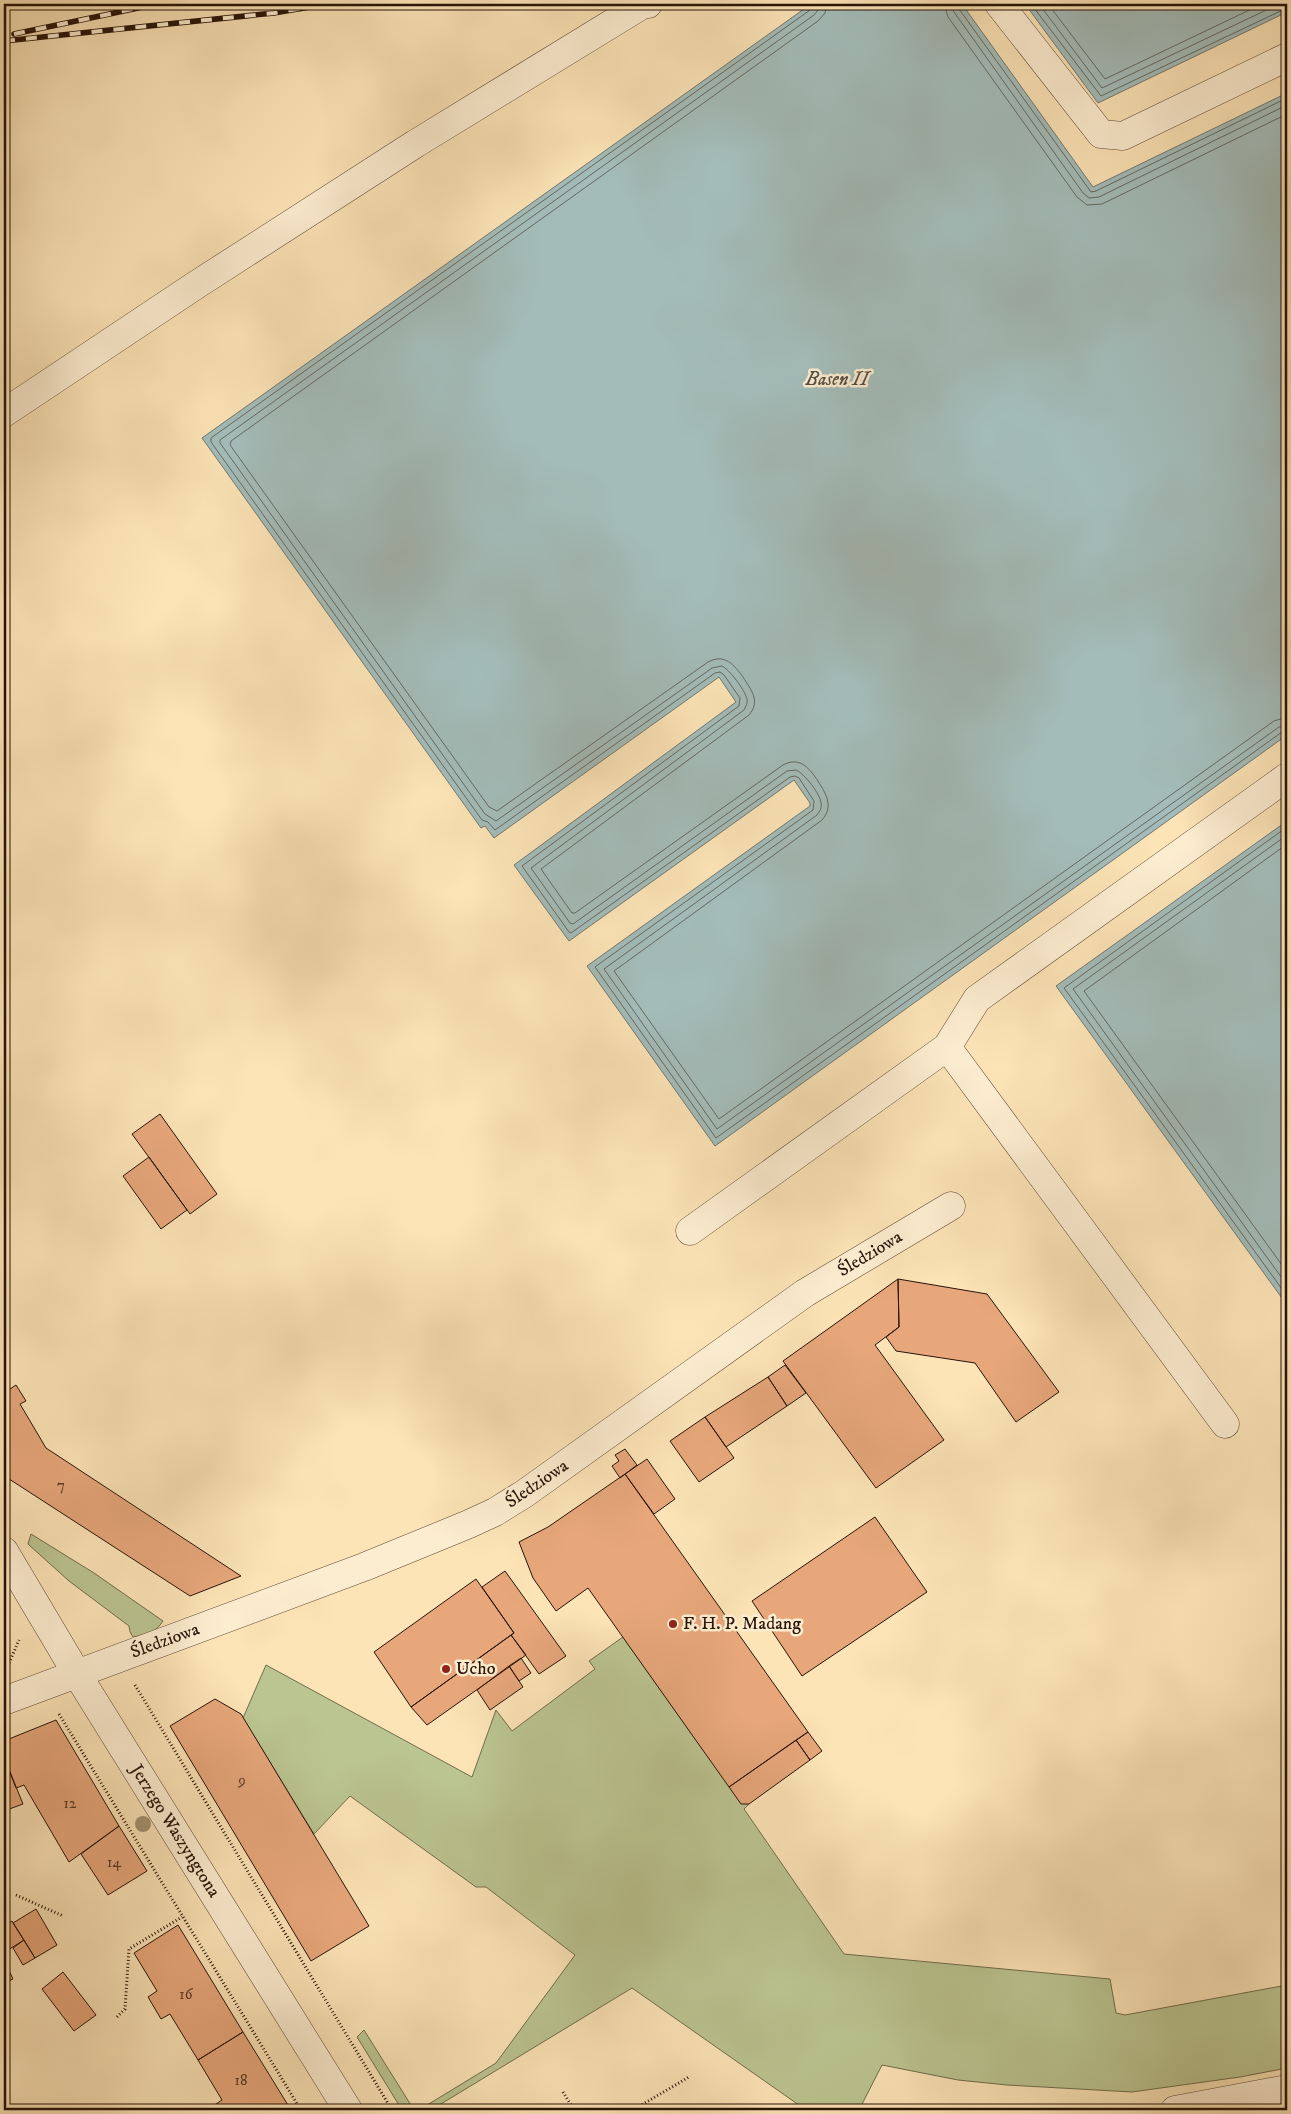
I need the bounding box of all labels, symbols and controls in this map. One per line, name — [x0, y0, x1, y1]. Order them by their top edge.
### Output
water label: Basen II — [805, 368, 871, 391]
street label: Śledziowa — [833, 1225, 907, 1282]
street label: Śledziowa — [501, 1454, 573, 1513]
house number: 7 — [57, 1476, 65, 1495]
place label: F. H. P. Madang — [683, 1613, 801, 1635]
street label: Śledziowa — [127, 1617, 203, 1664]
marker: F. H. P. Madang — [667, 1618, 679, 1630]
place label: Ucho — [456, 1658, 496, 1680]
marker: Ucho — [440, 1663, 452, 1675]
street label: Jerzego Waszyngtona — [124, 1759, 225, 1902]
house number: 9 — [237, 1771, 246, 1790]
house number: 12 — [64, 1794, 77, 1813]
house number: 14 — [107, 1853, 121, 1872]
house number: 16 — [179, 1985, 194, 2004]
house number: 18 — [234, 2071, 248, 2090]

